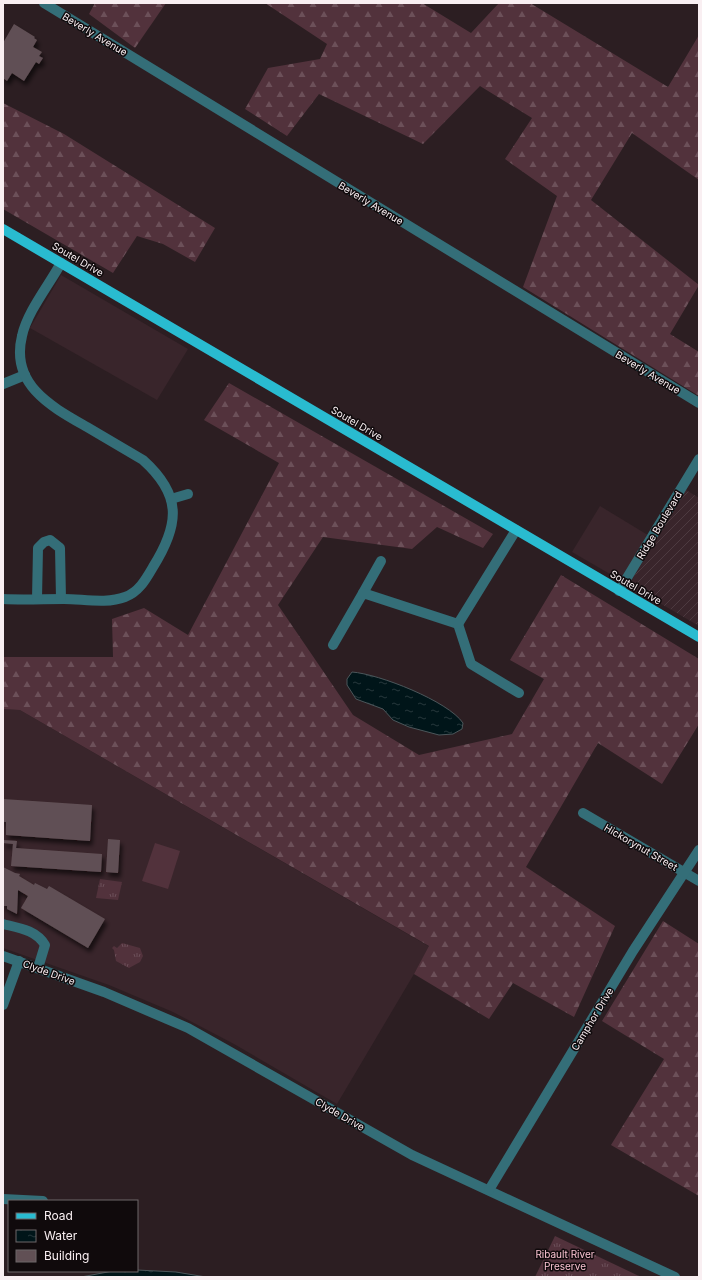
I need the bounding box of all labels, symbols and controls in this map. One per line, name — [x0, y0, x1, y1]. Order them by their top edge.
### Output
street label: Beverly Avenue — [60, 10, 130, 58]
street label: Beverly Avenue — [336, 179, 406, 227]
street label: Soutel Drive — [50, 239, 106, 279]
street label: Beverly Avenue — [613, 348, 683, 396]
street label: Soutel Drive — [329, 403, 385, 443]
street label: Ridge Boulevard — [634, 489, 684, 561]
street label: Soutel Drive — [608, 567, 664, 607]
street label: Hickorynut Street — [602, 821, 680, 873]
street label: Clyde Drive — [21, 957, 77, 987]
street label: Camphor Drive — [569, 985, 616, 1053]
street label: Clyde Drive — [313, 1095, 367, 1133]
legend — [8, 1200, 138, 1272]
text: Road — [44, 1208, 73, 1223]
text: Water — [44, 1228, 78, 1243]
text: Building — [44, 1248, 89, 1263]
park label: Ribault River Preserve — [535, 1248, 595, 1272]

